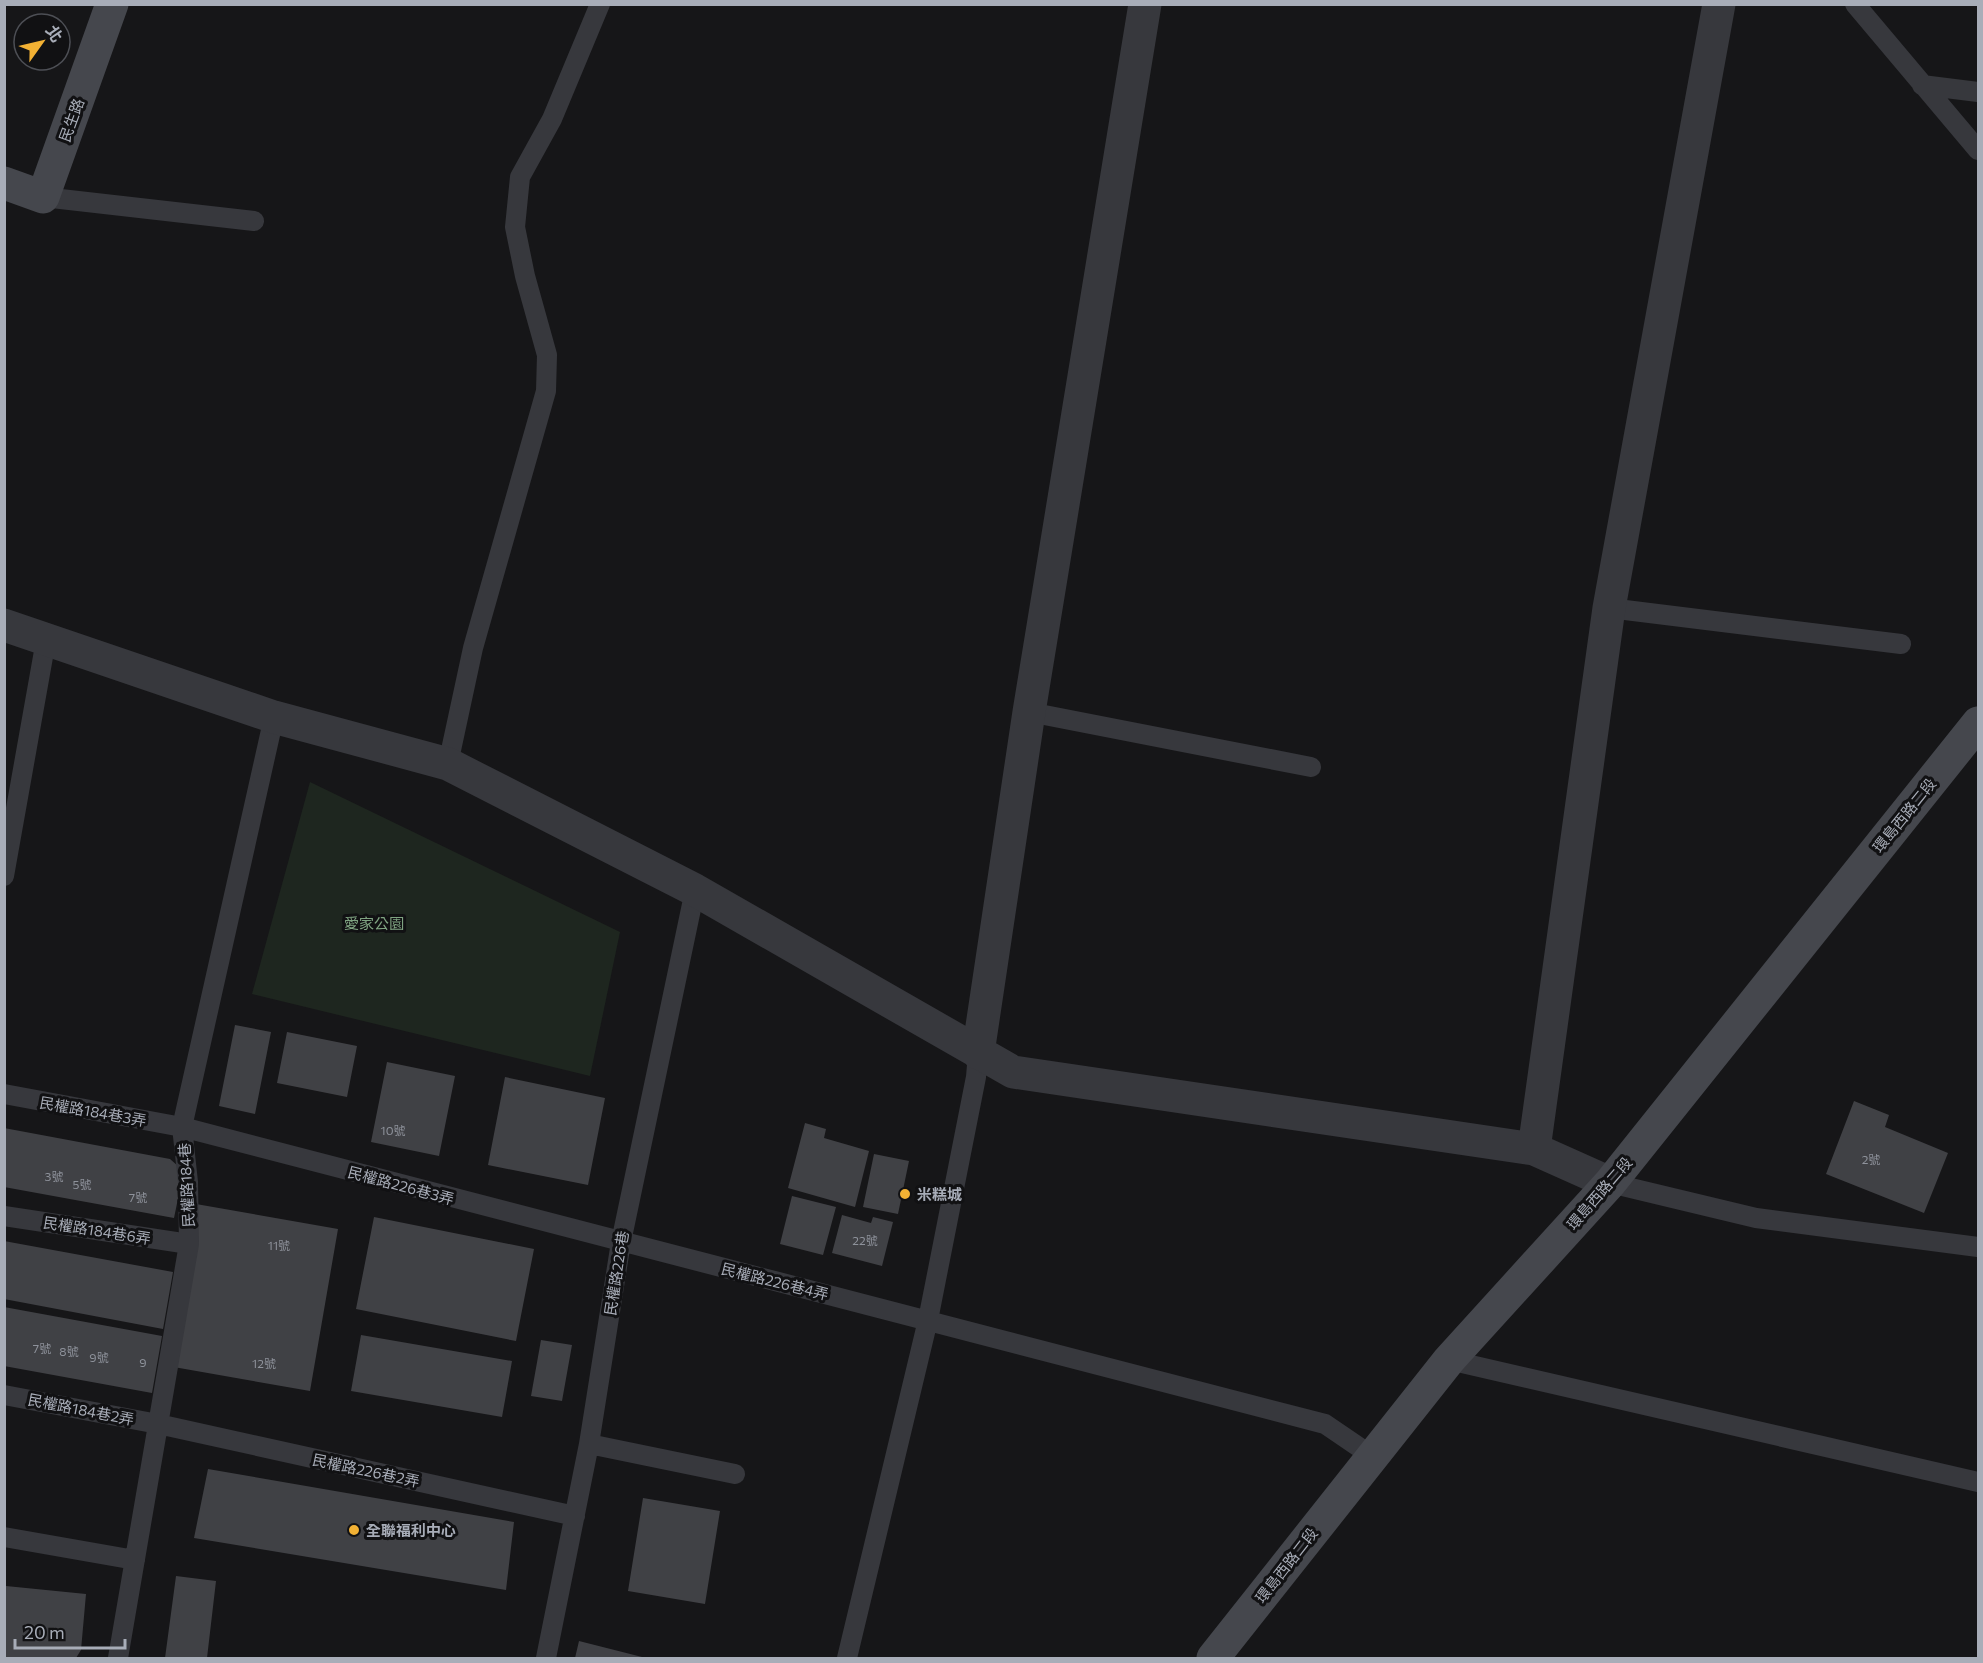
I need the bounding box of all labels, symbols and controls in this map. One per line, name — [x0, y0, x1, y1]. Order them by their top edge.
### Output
north arrow — [12, 12, 72, 72]
text: 北 — [42, 21, 67, 45]
street label: 民生路 — [55, 96, 87, 144]
street label: 環島西路二段 — [1869, 774, 1939, 856]
park label: 愛家公園 — [344, 914, 404, 932]
street label: 民權路184巷3弄 — [38, 1093, 148, 1129]
house number: 10號 — [381, 1123, 405, 1137]
street label: 民權路184巷 — [175, 1142, 197, 1228]
house number: 2號 — [1862, 1152, 1880, 1166]
street label: 環島西路二段 — [1563, 1153, 1635, 1233]
street label: 民權路226巷3弄 — [346, 1162, 456, 1208]
house number: 3號 — [45, 1169, 63, 1183]
house number: 5號 — [73, 1177, 91, 1191]
place label: 米糕城 — [917, 1185, 962, 1203]
marker: 米糕城 — [898, 1187, 912, 1201]
house number: 7號 — [129, 1190, 147, 1204]
street label: 民權路184巷6弄 — [42, 1213, 152, 1247]
street label: 民權路226巷 — [600, 1229, 632, 1317]
house number: 22號 — [852, 1233, 878, 1247]
house number: 11號 — [268, 1238, 290, 1252]
street label: 民權路226巷4弄 — [720, 1259, 830, 1303]
house number: 7號 — [33, 1341, 51, 1355]
house number: 8號 — [59, 1344, 79, 1358]
house number: 9號 — [89, 1350, 109, 1364]
house number: 9 — [139, 1355, 147, 1369]
house number: 12號 — [252, 1356, 276, 1370]
street label: 民權路184巷2弄 — [26, 1390, 136, 1428]
street label: 民權路226巷2弄 — [311, 1450, 421, 1490]
place label: 全聯福利中心 — [366, 1521, 456, 1539]
marker: 全聯福利中心 — [347, 1523, 361, 1537]
street label: 環島西路二段 — [1251, 1524, 1321, 1606]
scale bar — [15, 1612, 124, 1650]
text: 20 m — [24, 1621, 65, 1643]

